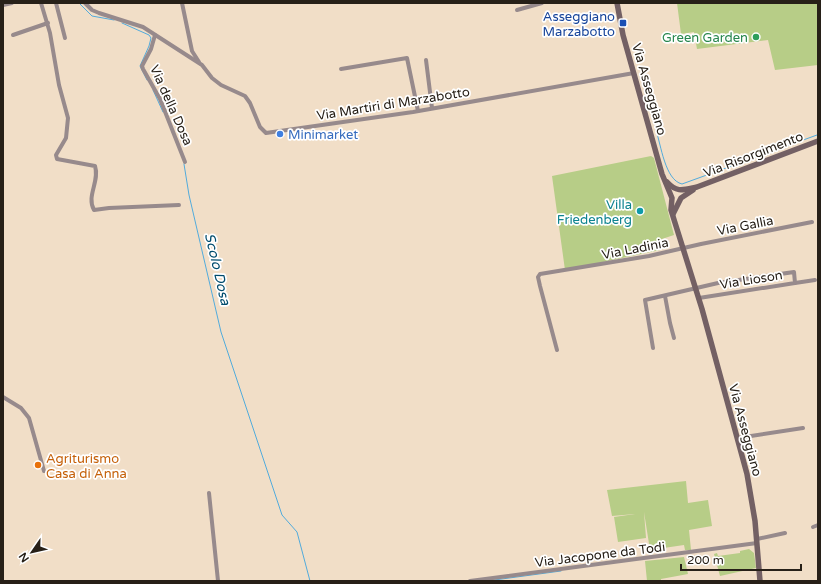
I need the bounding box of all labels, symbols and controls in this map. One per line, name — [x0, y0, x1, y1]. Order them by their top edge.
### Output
place label: Asseggiano Marzabotto — [543, 9, 615, 40]
marker: Asseggiano Marzabotto — [618, 18, 628, 28]
place label: Green Garden — [662, 30, 748, 46]
marker: Green Garden — [751, 32, 761, 42]
street label: Via Asseggiano — [628, 41, 670, 137]
street label: Via della Dosa — [146, 63, 196, 148]
street label: Via Martiri di Marzabotto — [316, 84, 471, 124]
place label: Minimarket — [288, 127, 358, 143]
marker: Minimarket — [275, 129, 285, 139]
street label: Via Risorgimento — [701, 129, 806, 181]
place label: Villa Friedenberg — [557, 197, 632, 228]
marker: Villa Friedenberg — [635, 206, 645, 216]
street label: Via Gallia — [716, 213, 775, 239]
water label: Scolo Dosa — [201, 231, 234, 308]
street label: Via Ladinia — [601, 235, 670, 263]
street label: Via Lioson — [719, 267, 784, 293]
street label: Via Asseggiano — [725, 382, 765, 478]
place label: Agriturismo Casa di Anna — [46, 451, 127, 482]
marker: Agriturismo Casa di Anna — [33, 460, 43, 470]
north arrow — [12, 532, 52, 572]
street label: Via Jacopone da Todi — [534, 539, 666, 571]
scale bar — [681, 546, 801, 572]
text: N — [16, 550, 32, 565]
text: 200 m — [687, 553, 724, 567]

